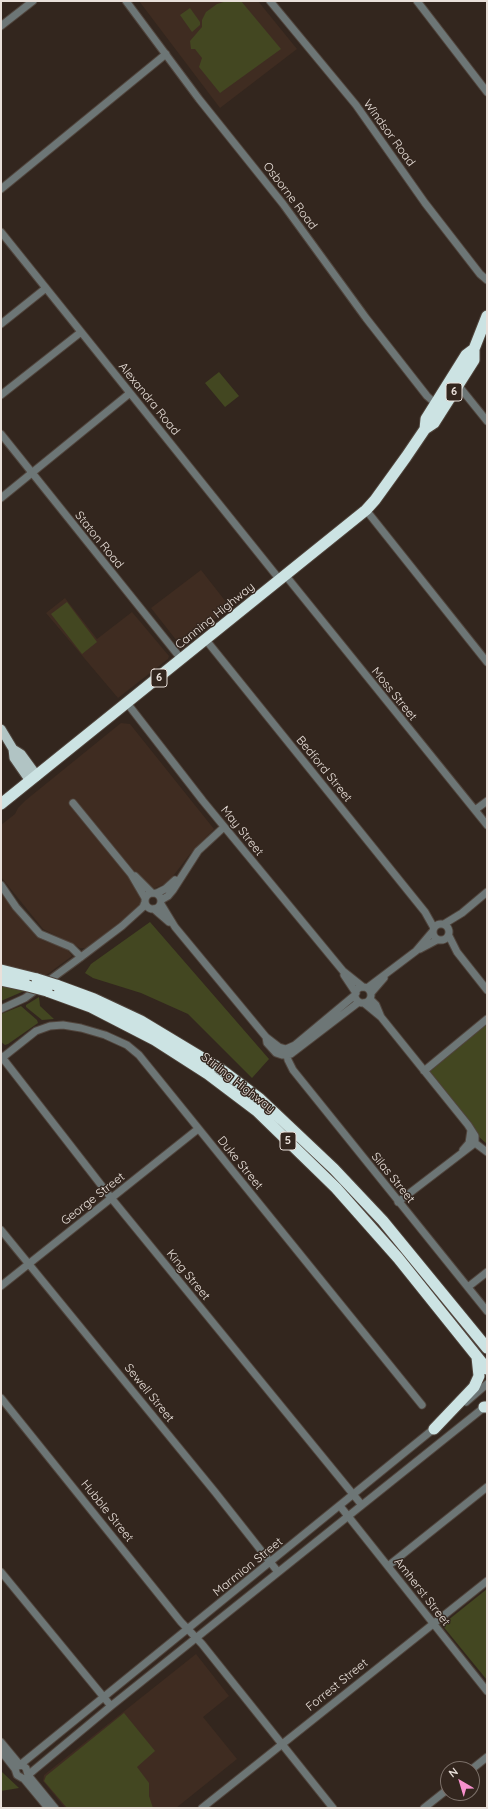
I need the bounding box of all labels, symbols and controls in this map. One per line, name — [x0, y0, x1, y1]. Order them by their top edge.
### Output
street label: Windsor Road — [360, 97, 418, 169]
street label: Osborne Road — [260, 159, 320, 233]
street label: Alexandra Road — [115, 360, 183, 438]
road number: 6 — [446, 383, 462, 401]
street label: Staton Road — [72, 509, 126, 571]
street label: Canning Highway — [172, 580, 258, 652]
street label: Moss Street — [368, 664, 420, 724]
road number: 6 — [151, 669, 167, 687]
street label: Bedford Street — [293, 733, 355, 805]
street label: May Street — [217, 803, 267, 859]
street label: Stirling Highway — [198, 1050, 278, 1116]
road number: 5 — [280, 1132, 296, 1150]
street label: Duke Street — [214, 1133, 266, 1193]
street label: Silas Street — [368, 1150, 418, 1206]
street label: George Street — [58, 1170, 128, 1228]
street label: King Street — [163, 1247, 213, 1303]
street label: Sewell Street — [121, 1361, 177, 1425]
street label: Hubble Street — [78, 1477, 136, 1545]
street label: Marmion Street — [210, 1534, 286, 1600]
street label: Amherst Street — [391, 1555, 453, 1629]
street label: Forrest Street — [303, 1656, 371, 1714]
north arrow — [440, 1761, 480, 1801]
text: N — [446, 1764, 461, 1780]

